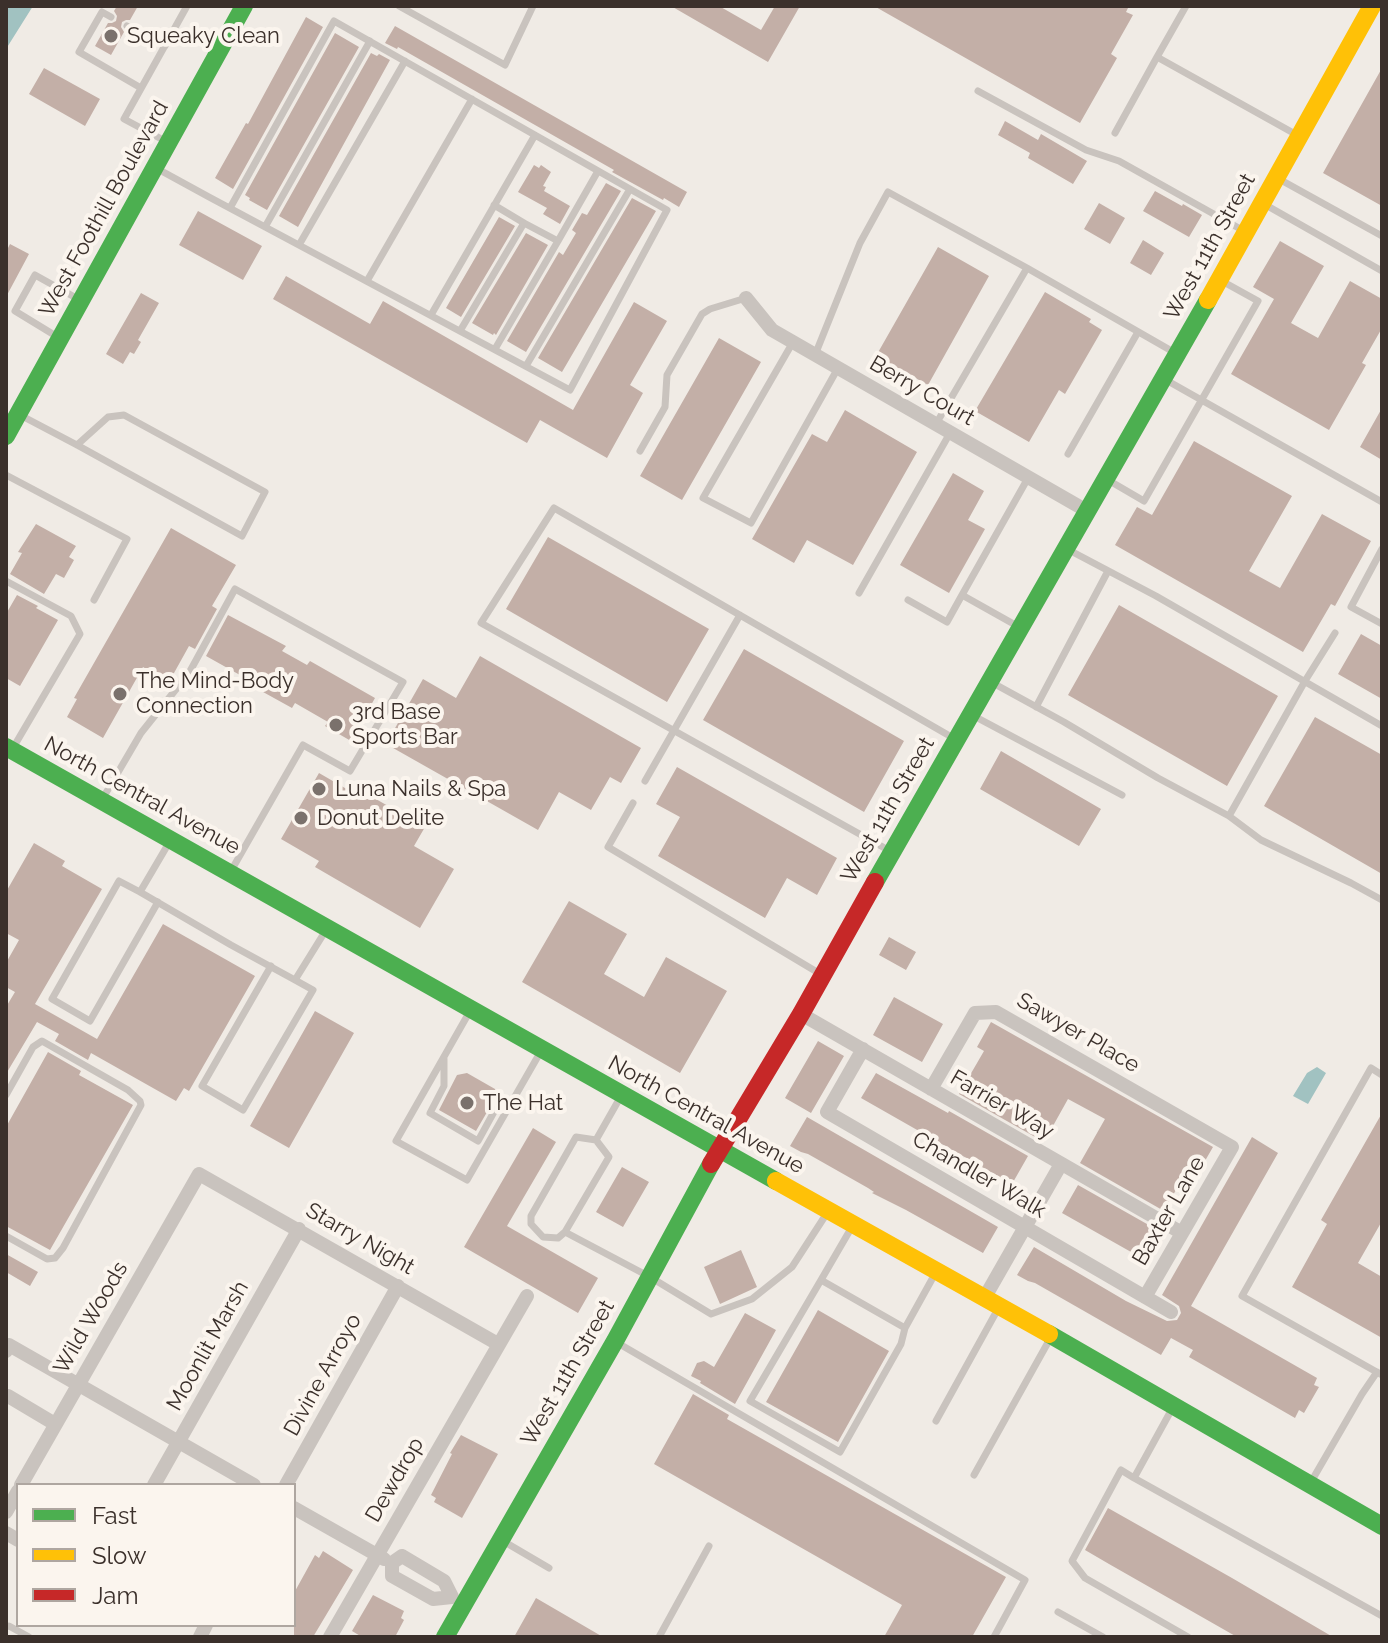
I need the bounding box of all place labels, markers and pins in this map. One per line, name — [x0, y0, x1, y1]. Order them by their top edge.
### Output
place label: Squeaky Clean — [127, 23, 280, 49]
marker: Squeaky Clean — [102, 27, 120, 45]
place label: The Mind-Body Connection — [136, 668, 294, 720]
marker: The Mind-Body Connection — [111, 685, 129, 703]
place label: 3rd Base Sports Bar — [352, 699, 458, 750]
marker: 3rd Base Sports Bar — [327, 716, 345, 734]
place label: Luna Nails & Spa — [335, 776, 506, 802]
marker: Luna Nails & Spa — [310, 780, 328, 798]
place label: Donut Delite — [317, 805, 444, 831]
marker: Donut Delite — [292, 809, 310, 827]
place label: The Hat — [483, 1090, 563, 1116]
marker: The Hat — [458, 1094, 476, 1112]

